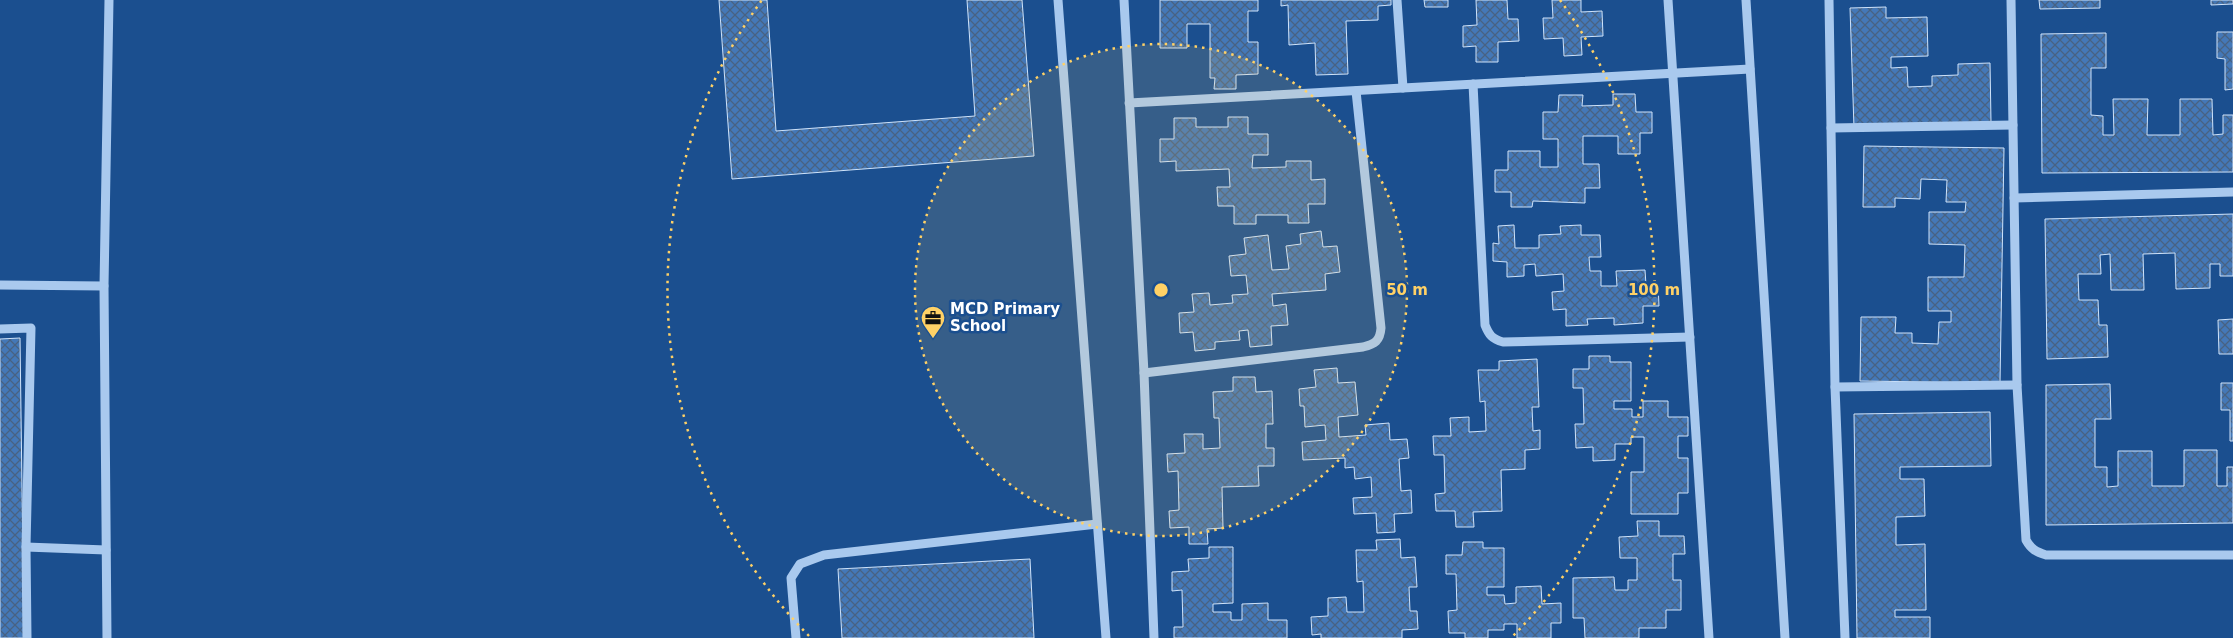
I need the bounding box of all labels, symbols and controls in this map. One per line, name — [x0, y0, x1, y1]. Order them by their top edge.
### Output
centre of rings — [1152, 281, 1170, 299]
text: 50 m — [1386, 281, 1428, 299]
text: 100 m — [1628, 281, 1680, 299]
place label: MCD Primary School — [950, 300, 1060, 335]
office icon: MCD Primary School — [920, 305, 946, 339]

